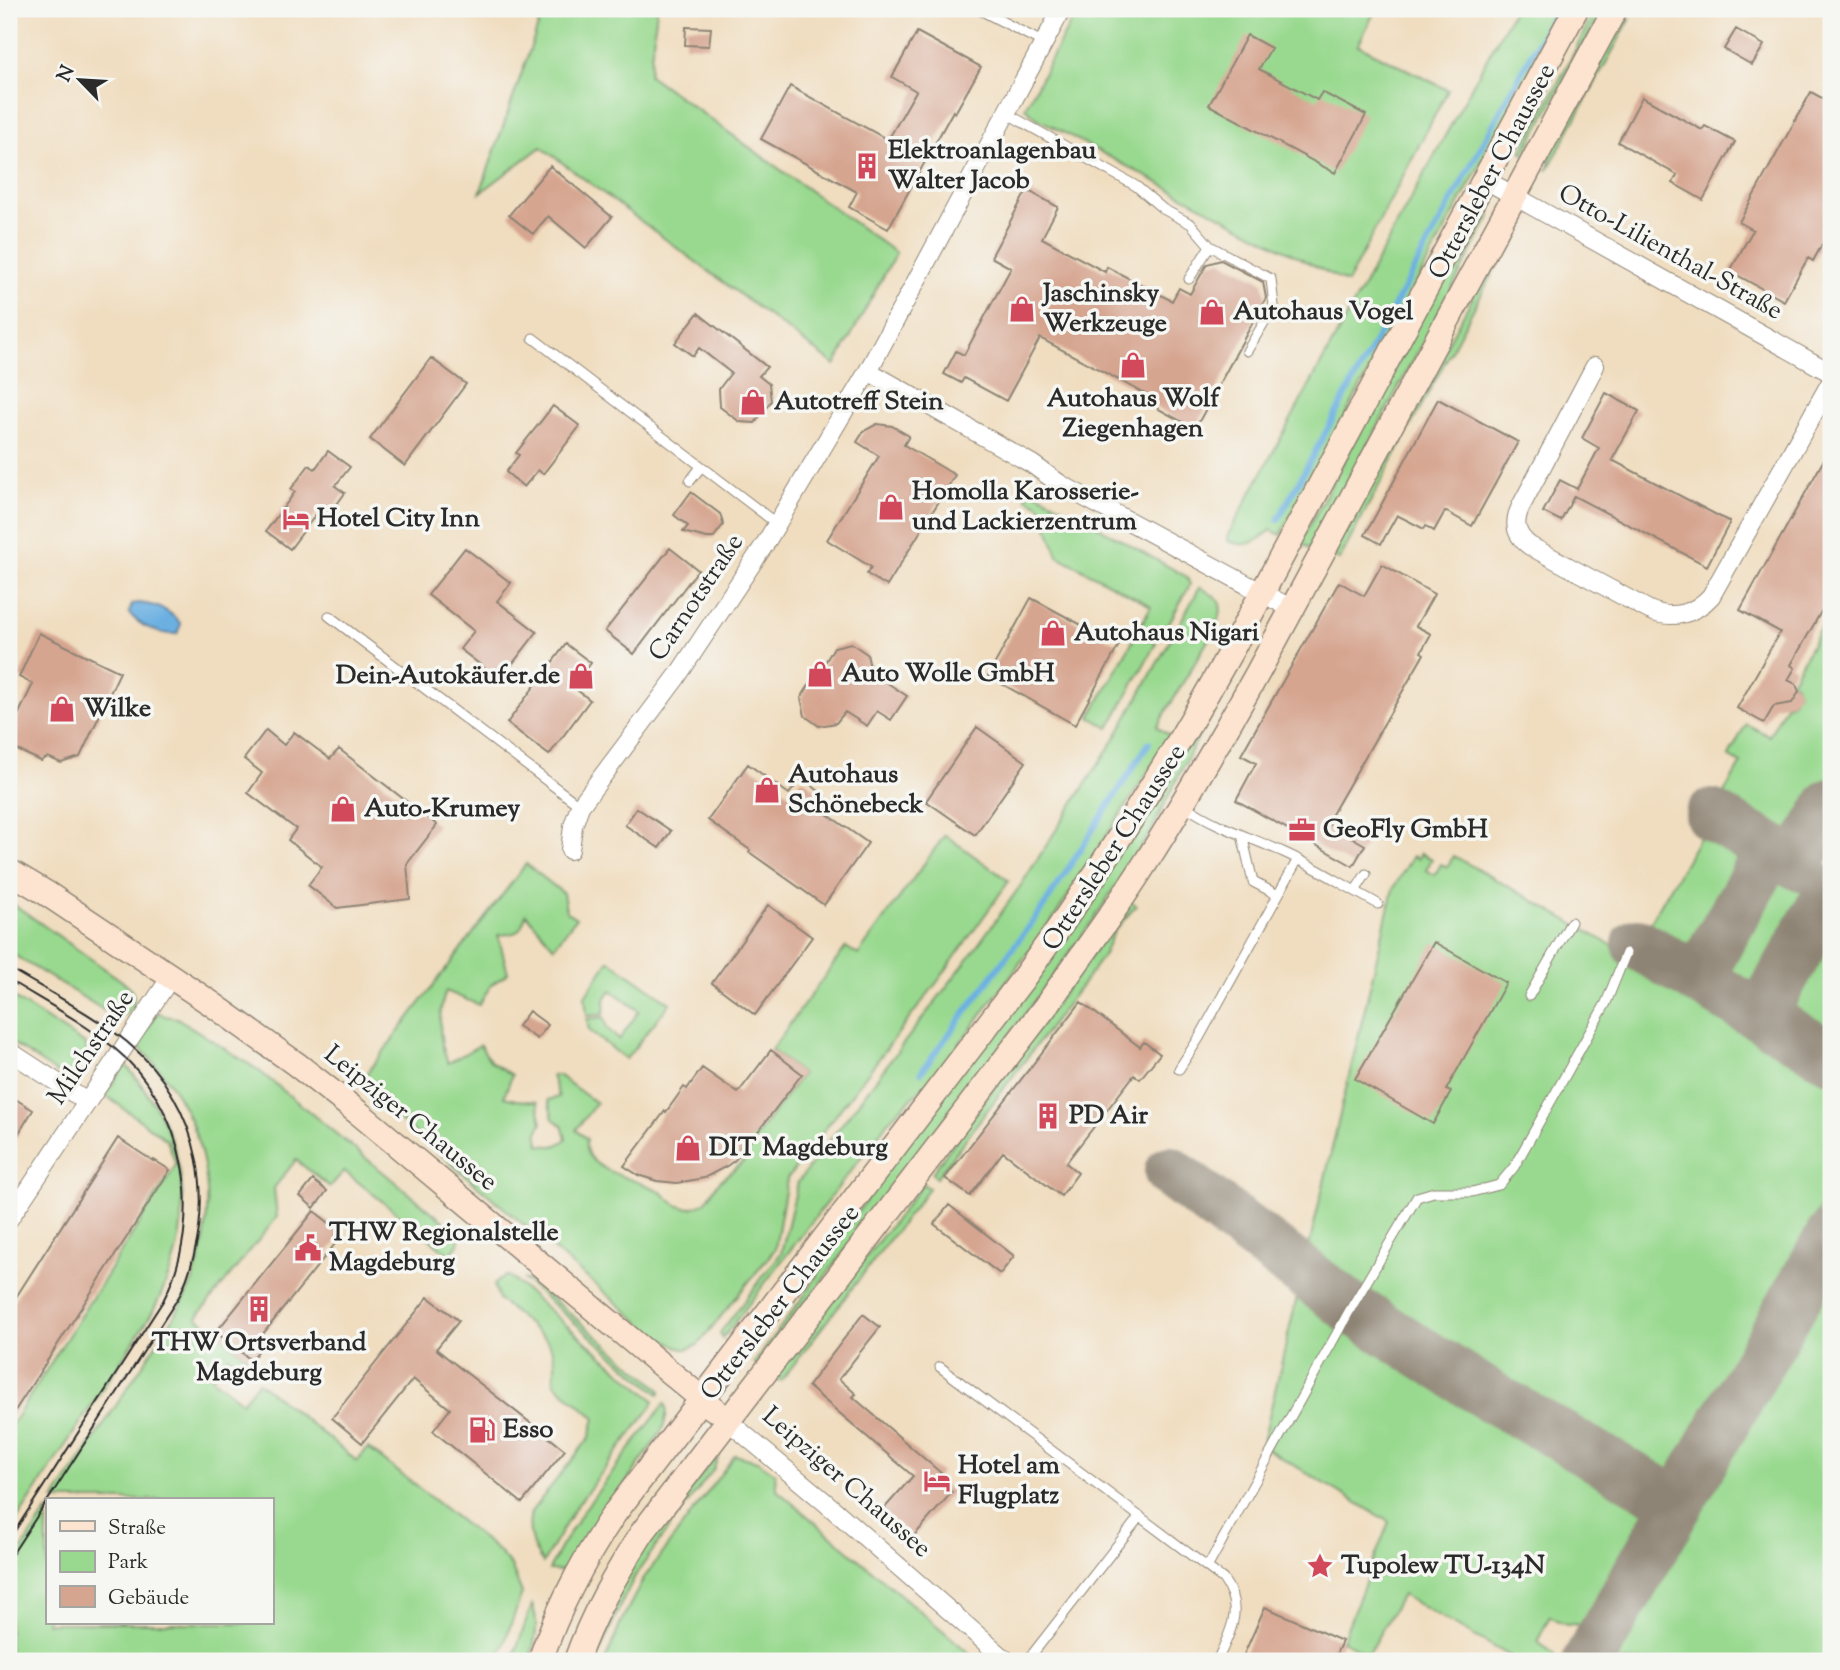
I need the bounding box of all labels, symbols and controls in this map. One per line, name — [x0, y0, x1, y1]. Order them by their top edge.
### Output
north arrow — [46, 46, 116, 116]
street label: Ottersleber Chaussee — [1420, 57, 1566, 287]
text: N — [51, 61, 82, 86]
place label: Elektroanlagenbau Walter Jacob — [888, 133, 1096, 200]
building icon: Elektroanlagenbau Walter Jacob — [852, 151, 882, 181]
street label: Otto-Lilienthal-Straße — [1551, 176, 1789, 330]
place label: Jaschinsky Werkzeuge — [1041, 276, 1167, 343]
shop icon: Jaschinsky Werkzeuge — [1007, 294, 1037, 324]
place label: Autohaus Vogel — [1233, 294, 1414, 331]
shop icon: Autohaus Vogel — [1197, 297, 1227, 327]
shop icon: Autohaus Wolf Ziegenhagen — [1118, 350, 1148, 380]
place label: Autohaus Wolf Ziegenhagen — [1047, 381, 1221, 448]
place label: Autotreff Stein — [774, 384, 944, 421]
shop icon: Autotreff Stein — [738, 387, 768, 417]
place label: Homolla Karosserie- und Lackierzentrum — [912, 474, 1139, 541]
shop icon: Homolla Karosserie- und Lackierzentrum — [876, 492, 906, 522]
place label: Hotel City Inn — [317, 501, 480, 538]
hotel icon: Hotel City Inn — [281, 504, 311, 534]
street label: Carnotstraße — [641, 527, 753, 669]
place label: Autohaus Nigari — [1074, 615, 1260, 652]
shop icon: Autohaus Nigari — [1038, 618, 1068, 648]
place label: Auto Wolle GmbH — [841, 656, 1055, 693]
place label: Dein-Autokäufer.de — [336, 658, 560, 695]
shop icon: Auto Wolle GmbH — [805, 659, 835, 689]
shop icon: Dein-Autokäufer.de — [566, 661, 596, 691]
place label: Wilke — [83, 691, 151, 728]
shop icon: Wilke — [47, 694, 77, 724]
street label: Ottersleber Chaussee — [1034, 737, 1196, 959]
place label: Autohaus Schönebeck — [788, 757, 924, 824]
shop icon: Autohaus Schönebeck — [752, 775, 782, 805]
place label: Auto-Krumey — [364, 791, 520, 828]
shop icon: Auto-Krumey — [328, 794, 358, 824]
place label: GeoFly GmbH — [1323, 812, 1488, 849]
office icon: GeoFly GmbH — [1287, 815, 1317, 845]
street label: Milchstraße — [40, 983, 144, 1113]
street label: Leipziger Chaussee — [315, 1037, 505, 1201]
place label: PD Air — [1069, 1098, 1148, 1135]
building icon: PD Air — [1033, 1101, 1063, 1131]
place label: DIT Magdeburg — [709, 1130, 888, 1167]
shop icon: DIT Magdeburg — [673, 1133, 703, 1163]
street label: Ottersleber Chaussee — [693, 1197, 869, 1409]
place label: THW Regionalstelle Magdeburg — [329, 1215, 559, 1282]
public building icon: THW Regionalstelle Magdeburg — [293, 1233, 323, 1263]
building icon: THW Ortsverband Magdeburg — [244, 1294, 274, 1324]
place label: THW Ortsverband Magdeburg — [152, 1325, 367, 1392]
street label: Leipziger Chaussee — [753, 1399, 939, 1567]
place label: Esso — [503, 1412, 553, 1449]
fuel station icon: Esso — [467, 1415, 497, 1445]
place label: Hotel am Flugplatz — [958, 1448, 1060, 1515]
hotel icon: Hotel am Flugplatz — [922, 1466, 952, 1496]
legend — [46, 1498, 273, 1624]
text: Straße — [108, 1514, 166, 1544]
text: Park — [108, 1548, 149, 1578]
place label: Tupolew TU-134N — [1341, 1548, 1545, 1585]
place icon: Tupolew TU-134N — [1305, 1551, 1335, 1581]
text: Gebäude — [108, 1584, 189, 1614]

